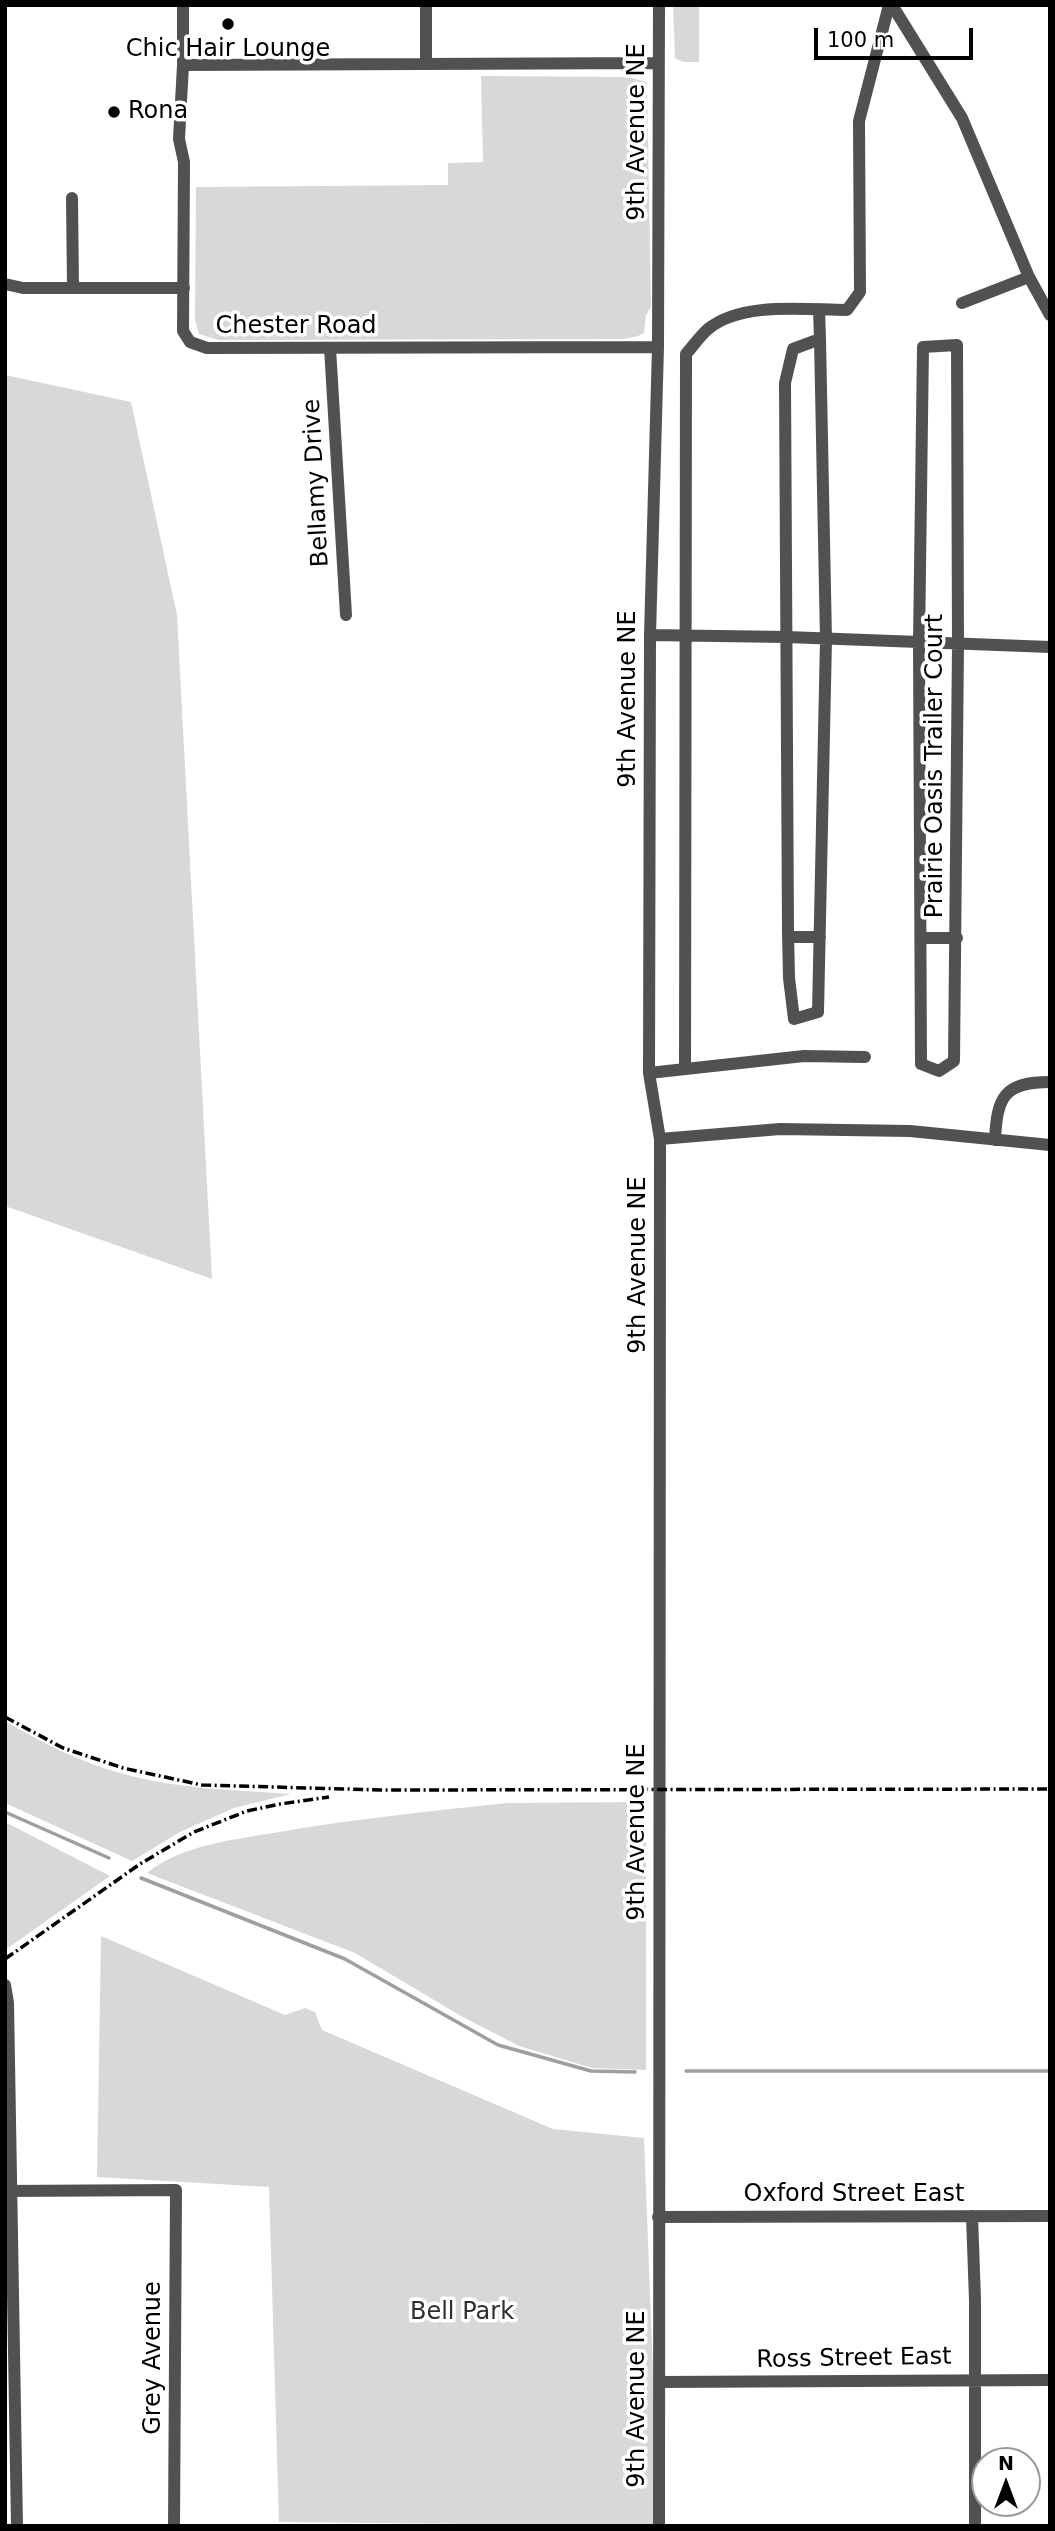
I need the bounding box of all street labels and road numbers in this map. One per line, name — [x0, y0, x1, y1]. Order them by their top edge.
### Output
street label: 9th Avenue NE — [624, 43, 652, 221]
street label: Chester Road — [215, 313, 377, 341]
street label: Bellamy Drive — [298, 398, 336, 568]
street label: 9th Avenue NE — [615, 610, 643, 788]
street label: Prairie Oasis Trailer Court — [922, 614, 950, 918]
street label: 9th Avenue NE — [625, 1176, 653, 1354]
street label: 9th Avenue NE — [624, 1743, 652, 1921]
street label: Oxford Street East — [744, 2181, 964, 2209]
street label: Grey Avenue — [140, 2281, 168, 2435]
street label: 9th Avenue NE — [624, 2310, 652, 2488]
street label: Ross Street East — [756, 2343, 952, 2375]

